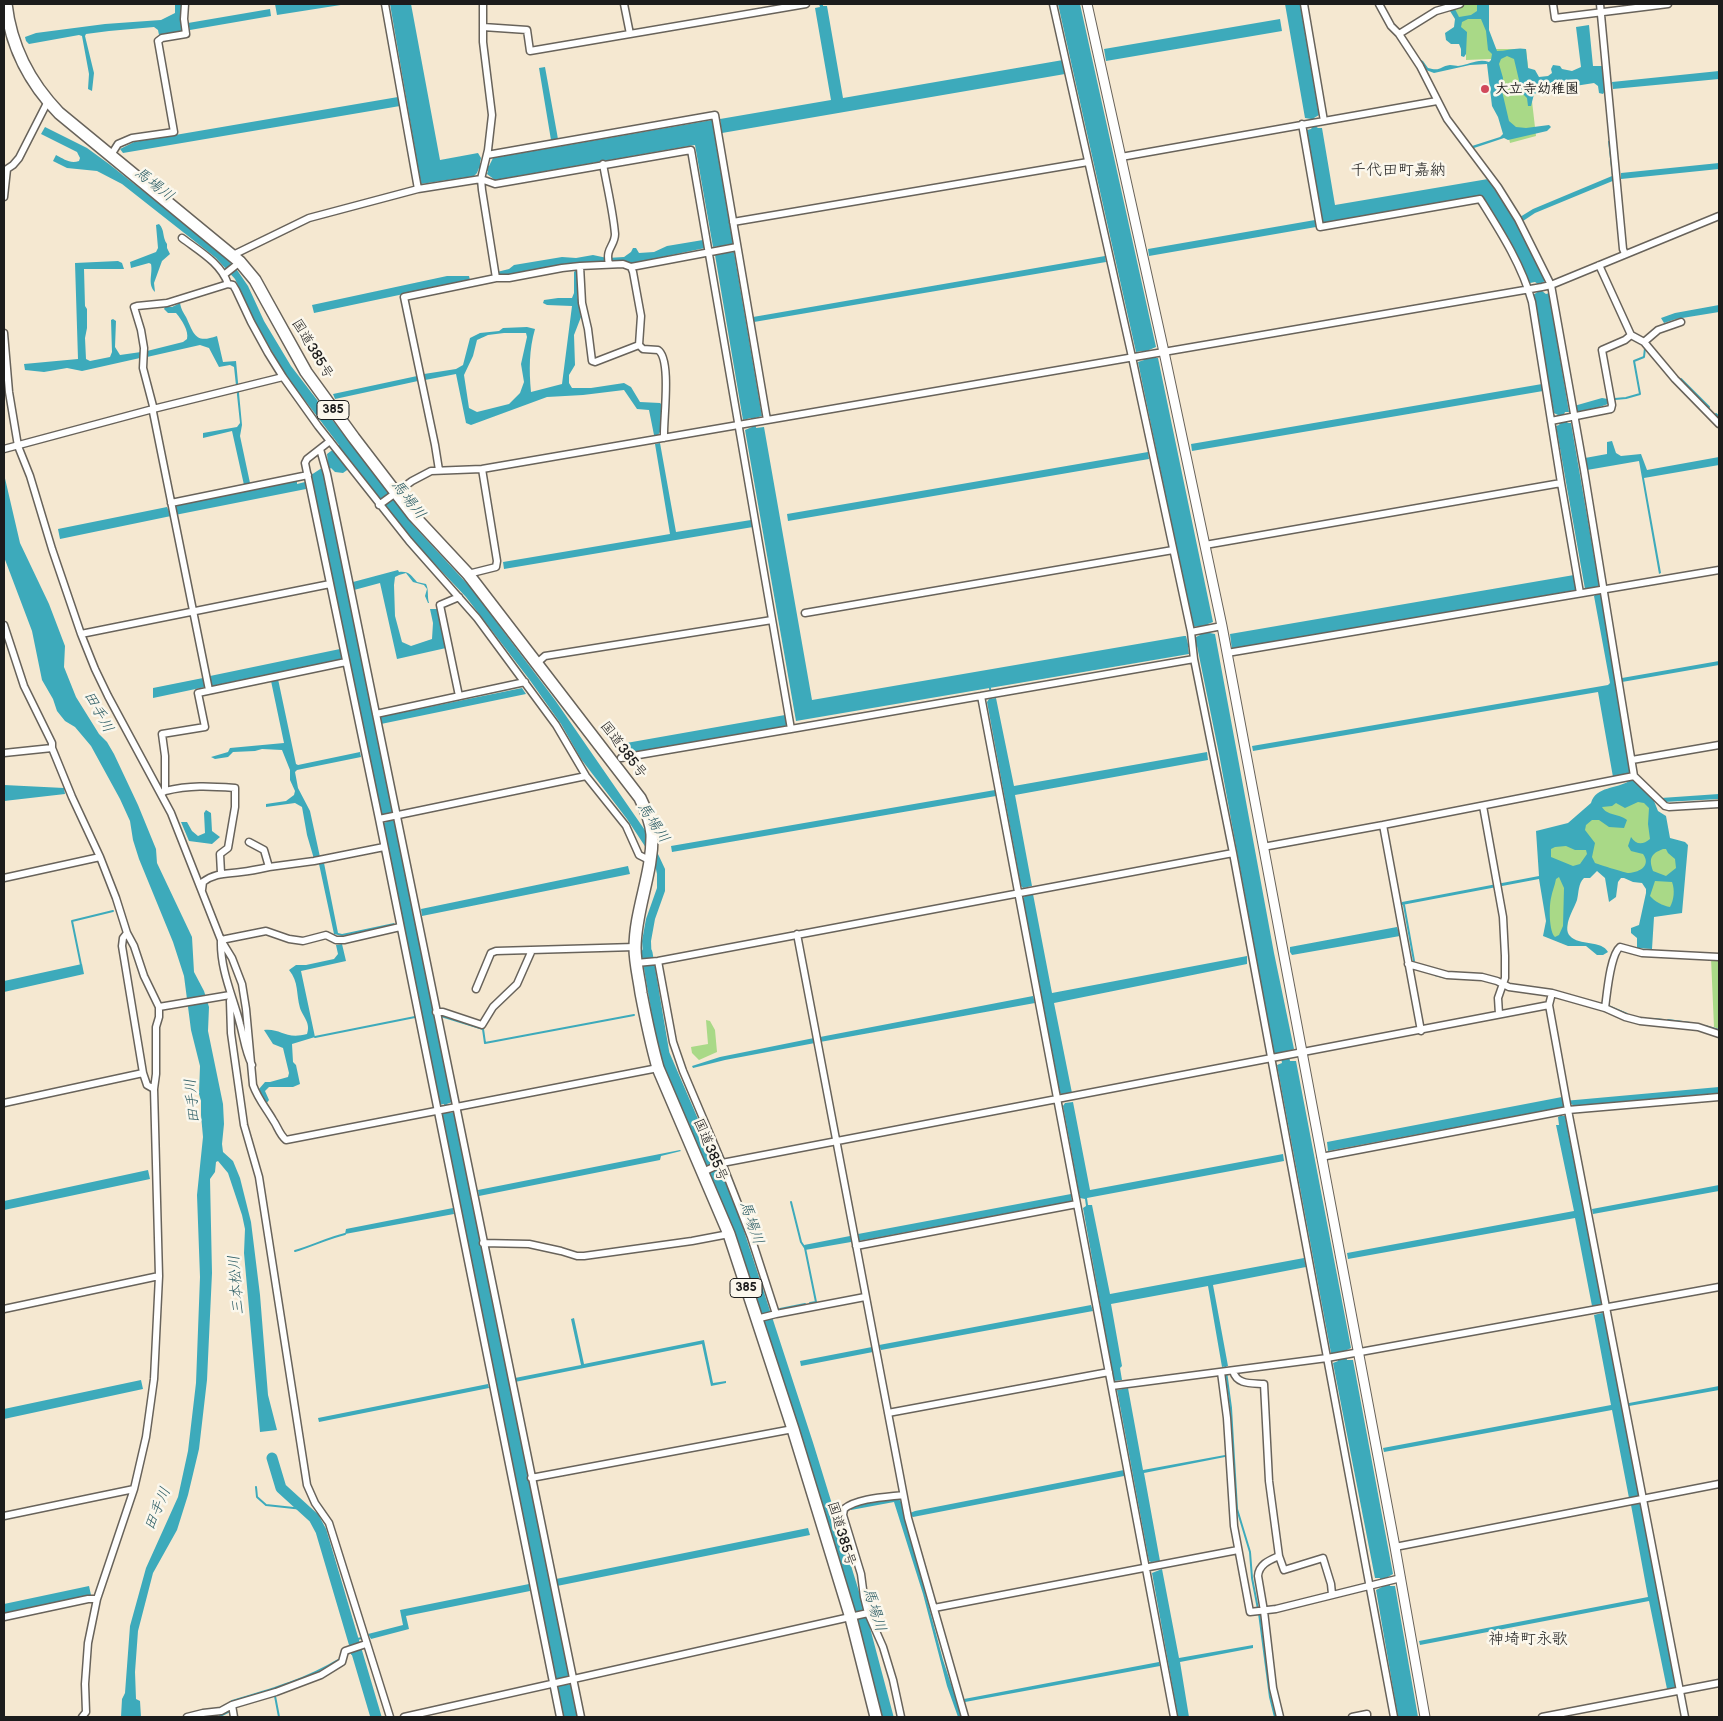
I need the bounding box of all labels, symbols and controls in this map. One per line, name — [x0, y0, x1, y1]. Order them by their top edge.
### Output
place label: 大立寺幼稚園 — [1495, 81, 1579, 97]
marker: 大立寺幼稚園 — [1479, 83, 1491, 95]
district label: 千代田町嘉納 — [1350, 161, 1446, 181]
water label: 馬場川 — [131, 164, 177, 206]
street label: 国道385号 — [288, 316, 336, 382]
road number: 385 — [317, 400, 349, 420]
water label: 馬場川 — [387, 477, 429, 523]
water label: 田手川 — [79, 688, 117, 736]
street label: 国道385号 — [596, 718, 650, 782]
water label: 馬場川 — [633, 799, 673, 847]
water label: 田手川 — [182, 1078, 204, 1124]
street label: 国道385号 — [689, 1116, 731, 1184]
water label: 馬場川 — [735, 1199, 767, 1247]
water label: 三本松川 — [225, 1254, 249, 1316]
road number: 385 — [730, 1278, 762, 1298]
water label: 田手川 — [141, 1485, 175, 1533]
street label: 国道385号 — [823, 1500, 859, 1568]
water label: 馬場川 — [859, 1586, 889, 1634]
district label: 神埼町永歌 — [1488, 1630, 1568, 1650]

